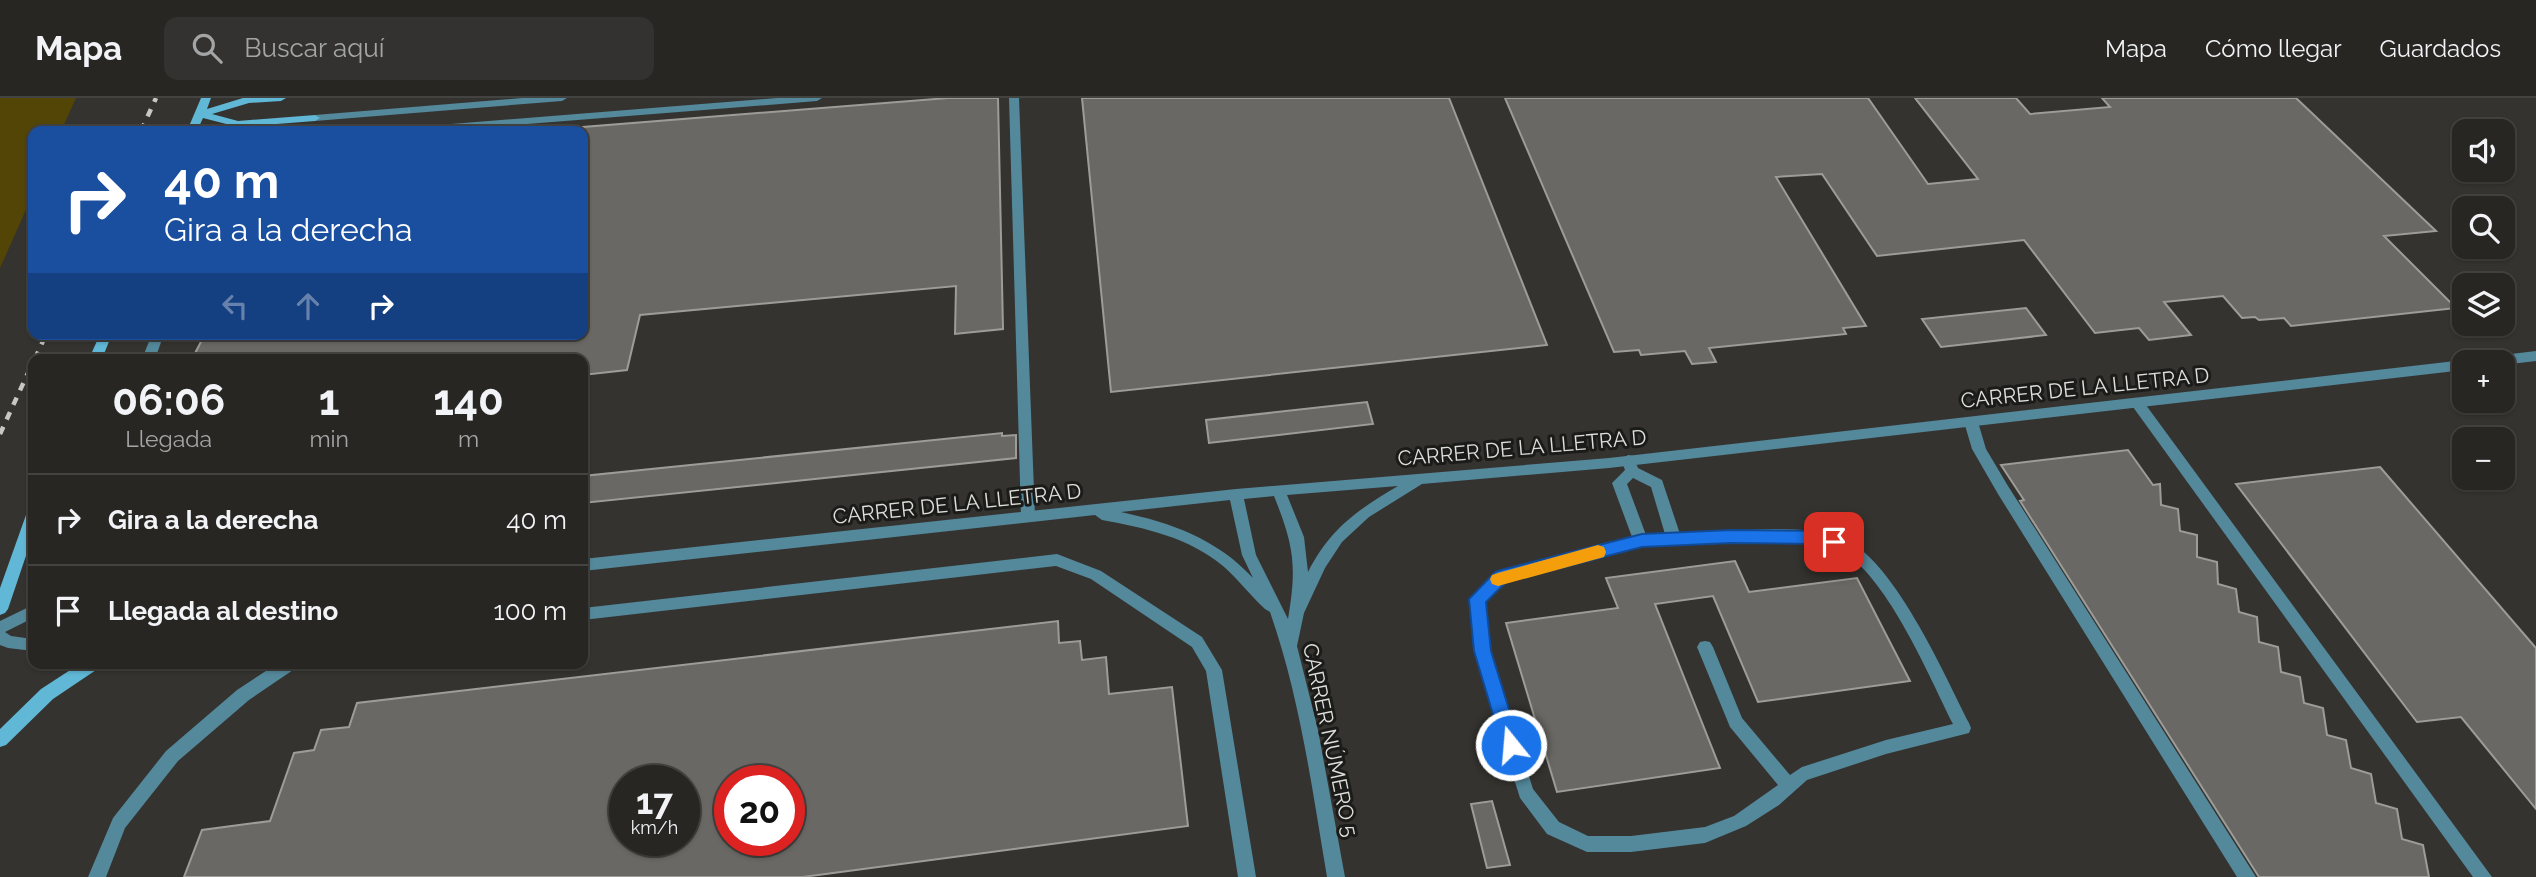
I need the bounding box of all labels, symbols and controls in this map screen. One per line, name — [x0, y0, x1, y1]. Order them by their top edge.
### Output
search box — [164, 17, 654, 80]
text: Mapa — [35, 29, 122, 68]
icon: search — [188, 29, 226, 67]
text: Buscar aquí — [244, 33, 384, 63]
text: Mapa — [2105, 34, 2167, 63]
text: Cómo llegar — [2205, 34, 2342, 63]
text: Guardados — [2380, 34, 2501, 63]
map controls — [2452, 119, 2515, 490]
button: sound — [2452, 119, 2515, 182]
text: 40 m — [164, 152, 279, 209]
icon: right — [49, 154, 140, 245]
button: search — [2452, 196, 2515, 259]
text: Gira a la derecha — [164, 211, 412, 248]
button: layers — [2452, 273, 2515, 336]
icon: left — [216, 287, 254, 325]
icon: ahead — [289, 287, 327, 325]
icon: right — [362, 287, 400, 325]
button: + — [2452, 350, 2515, 413]
street label: CARRER DE LA LLETRA D — [1960, 362, 2210, 413]
text: 06:06 — [112, 376, 225, 425]
text: 1 — [319, 376, 340, 425]
text: 140 — [433, 376, 504, 425]
street label: CARRER DE LA LLETRA D — [1397, 424, 1647, 471]
text: Llegada — [125, 425, 212, 452]
text: min — [309, 425, 349, 452]
text: m — [458, 425, 479, 452]
button: − — [2452, 427, 2515, 490]
street label: CARRER DE LA LLETRA D — [832, 478, 1082, 529]
icon: right — [49, 501, 87, 539]
text: Gira a la derecha — [108, 505, 318, 535]
text: 40 m — [506, 505, 567, 535]
pin — [1804, 512, 1864, 572]
icon: arrive — [1815, 523, 1853, 561]
icon: arrive — [49, 592, 87, 630]
text: Llegada al destino — [108, 596, 338, 626]
text: 100 m — [494, 596, 567, 626]
street label: CARRER NÚMERO 5 — [1298, 641, 1363, 839]
position arrow — [1474, 708, 1548, 782]
speed limit sign: 20 — [714, 765, 805, 856]
text: 17 — [636, 781, 673, 822]
text: km/h — [631, 817, 678, 838]

